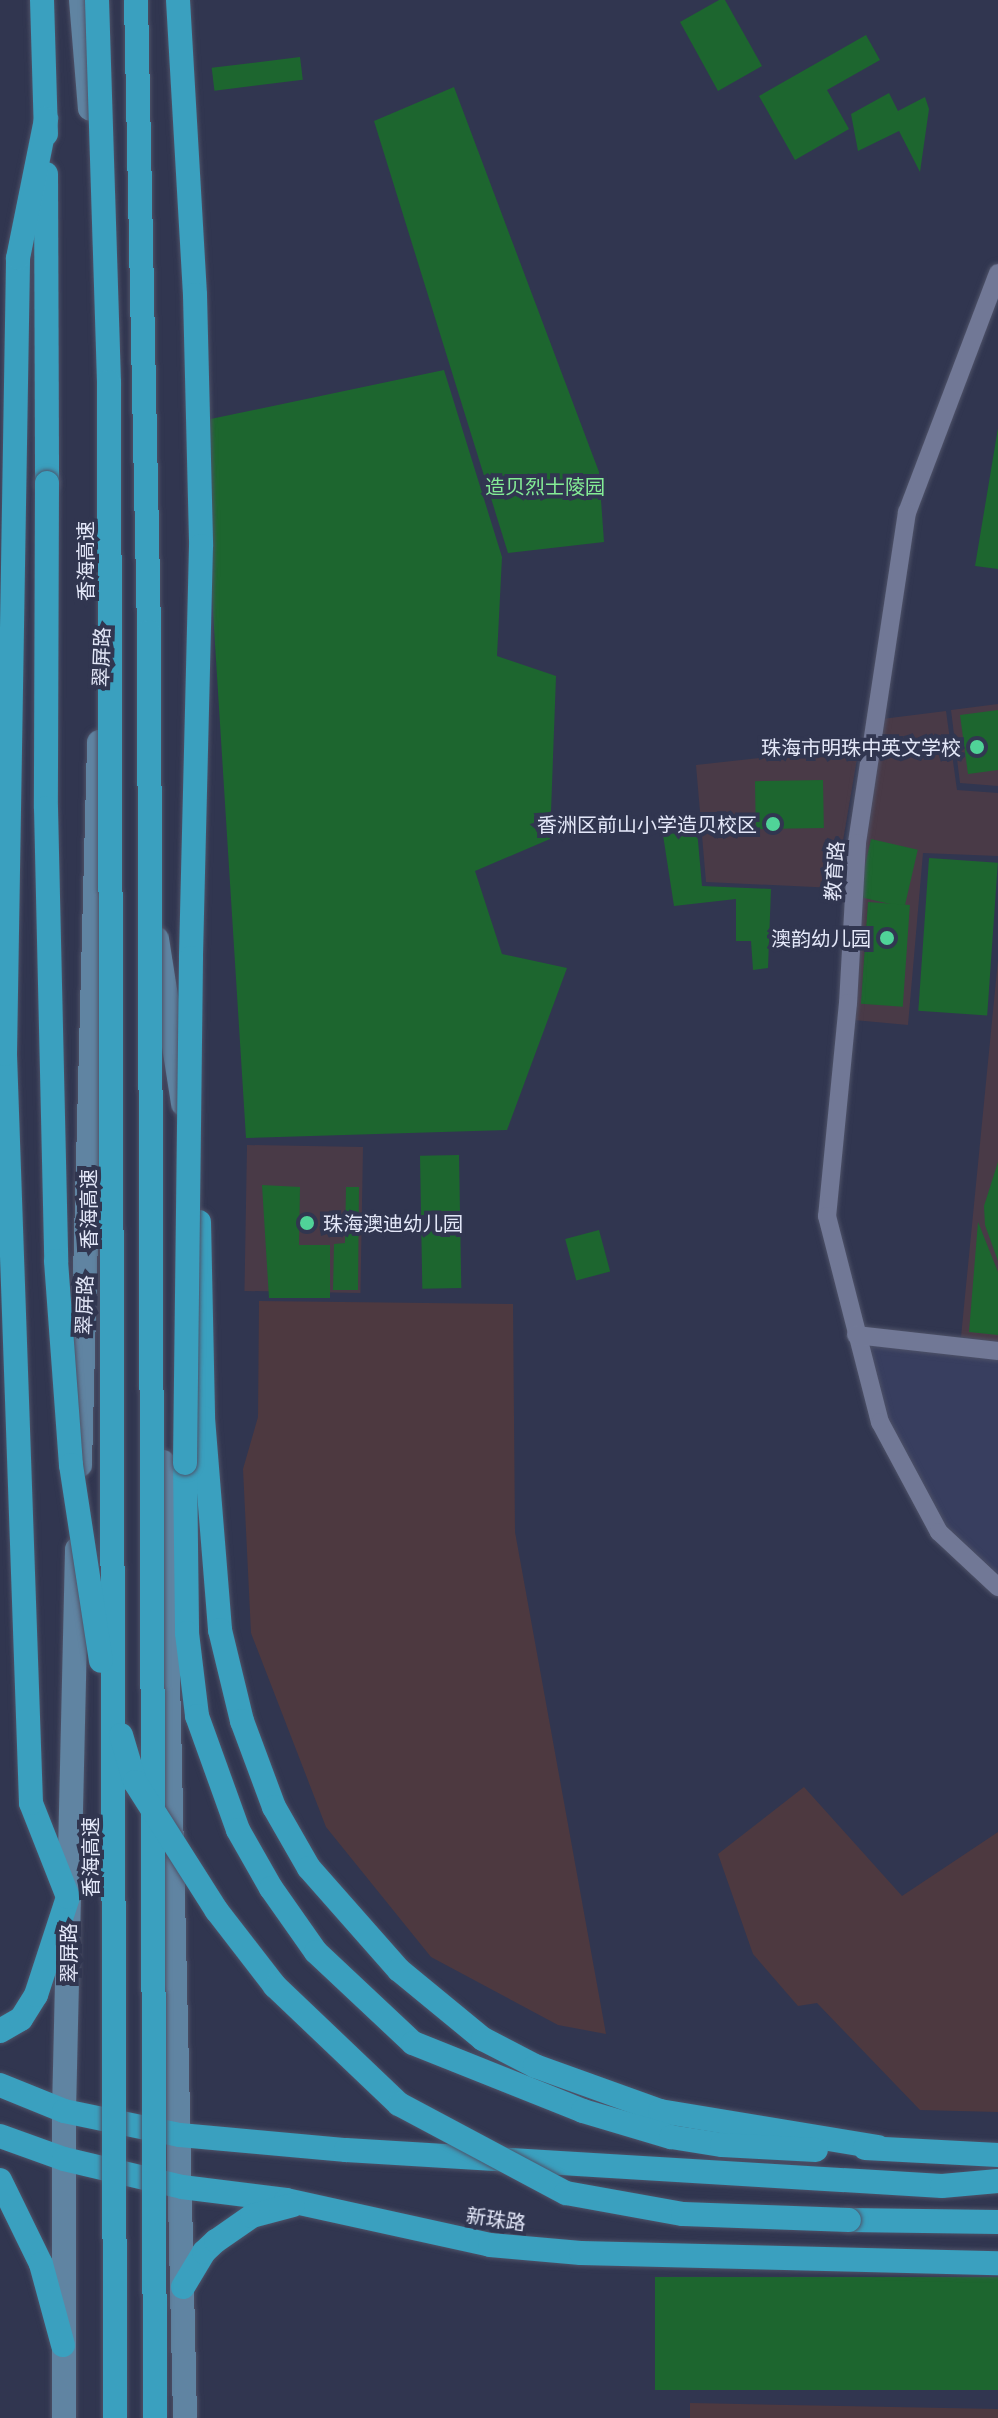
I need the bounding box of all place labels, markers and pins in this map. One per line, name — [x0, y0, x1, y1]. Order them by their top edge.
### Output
place label: 珠海市明珠中英文学校 — [761, 735, 961, 759]
marker: 珠海市明珠中英文学校 — [968, 738, 986, 756]
place label: 香洲区前山小学造贝校区 — [537, 812, 757, 836]
marker: 香洲区前山小学造贝校区 — [764, 815, 782, 833]
place label: 澳韵幼儿园 — [771, 926, 871, 950]
marker: 澳韵幼儿园 — [878, 929, 896, 947]
place label: 珠海澳迪幼儿园 — [323, 1211, 463, 1235]
marker: 珠海澳迪幼儿园 — [298, 1214, 316, 1232]

